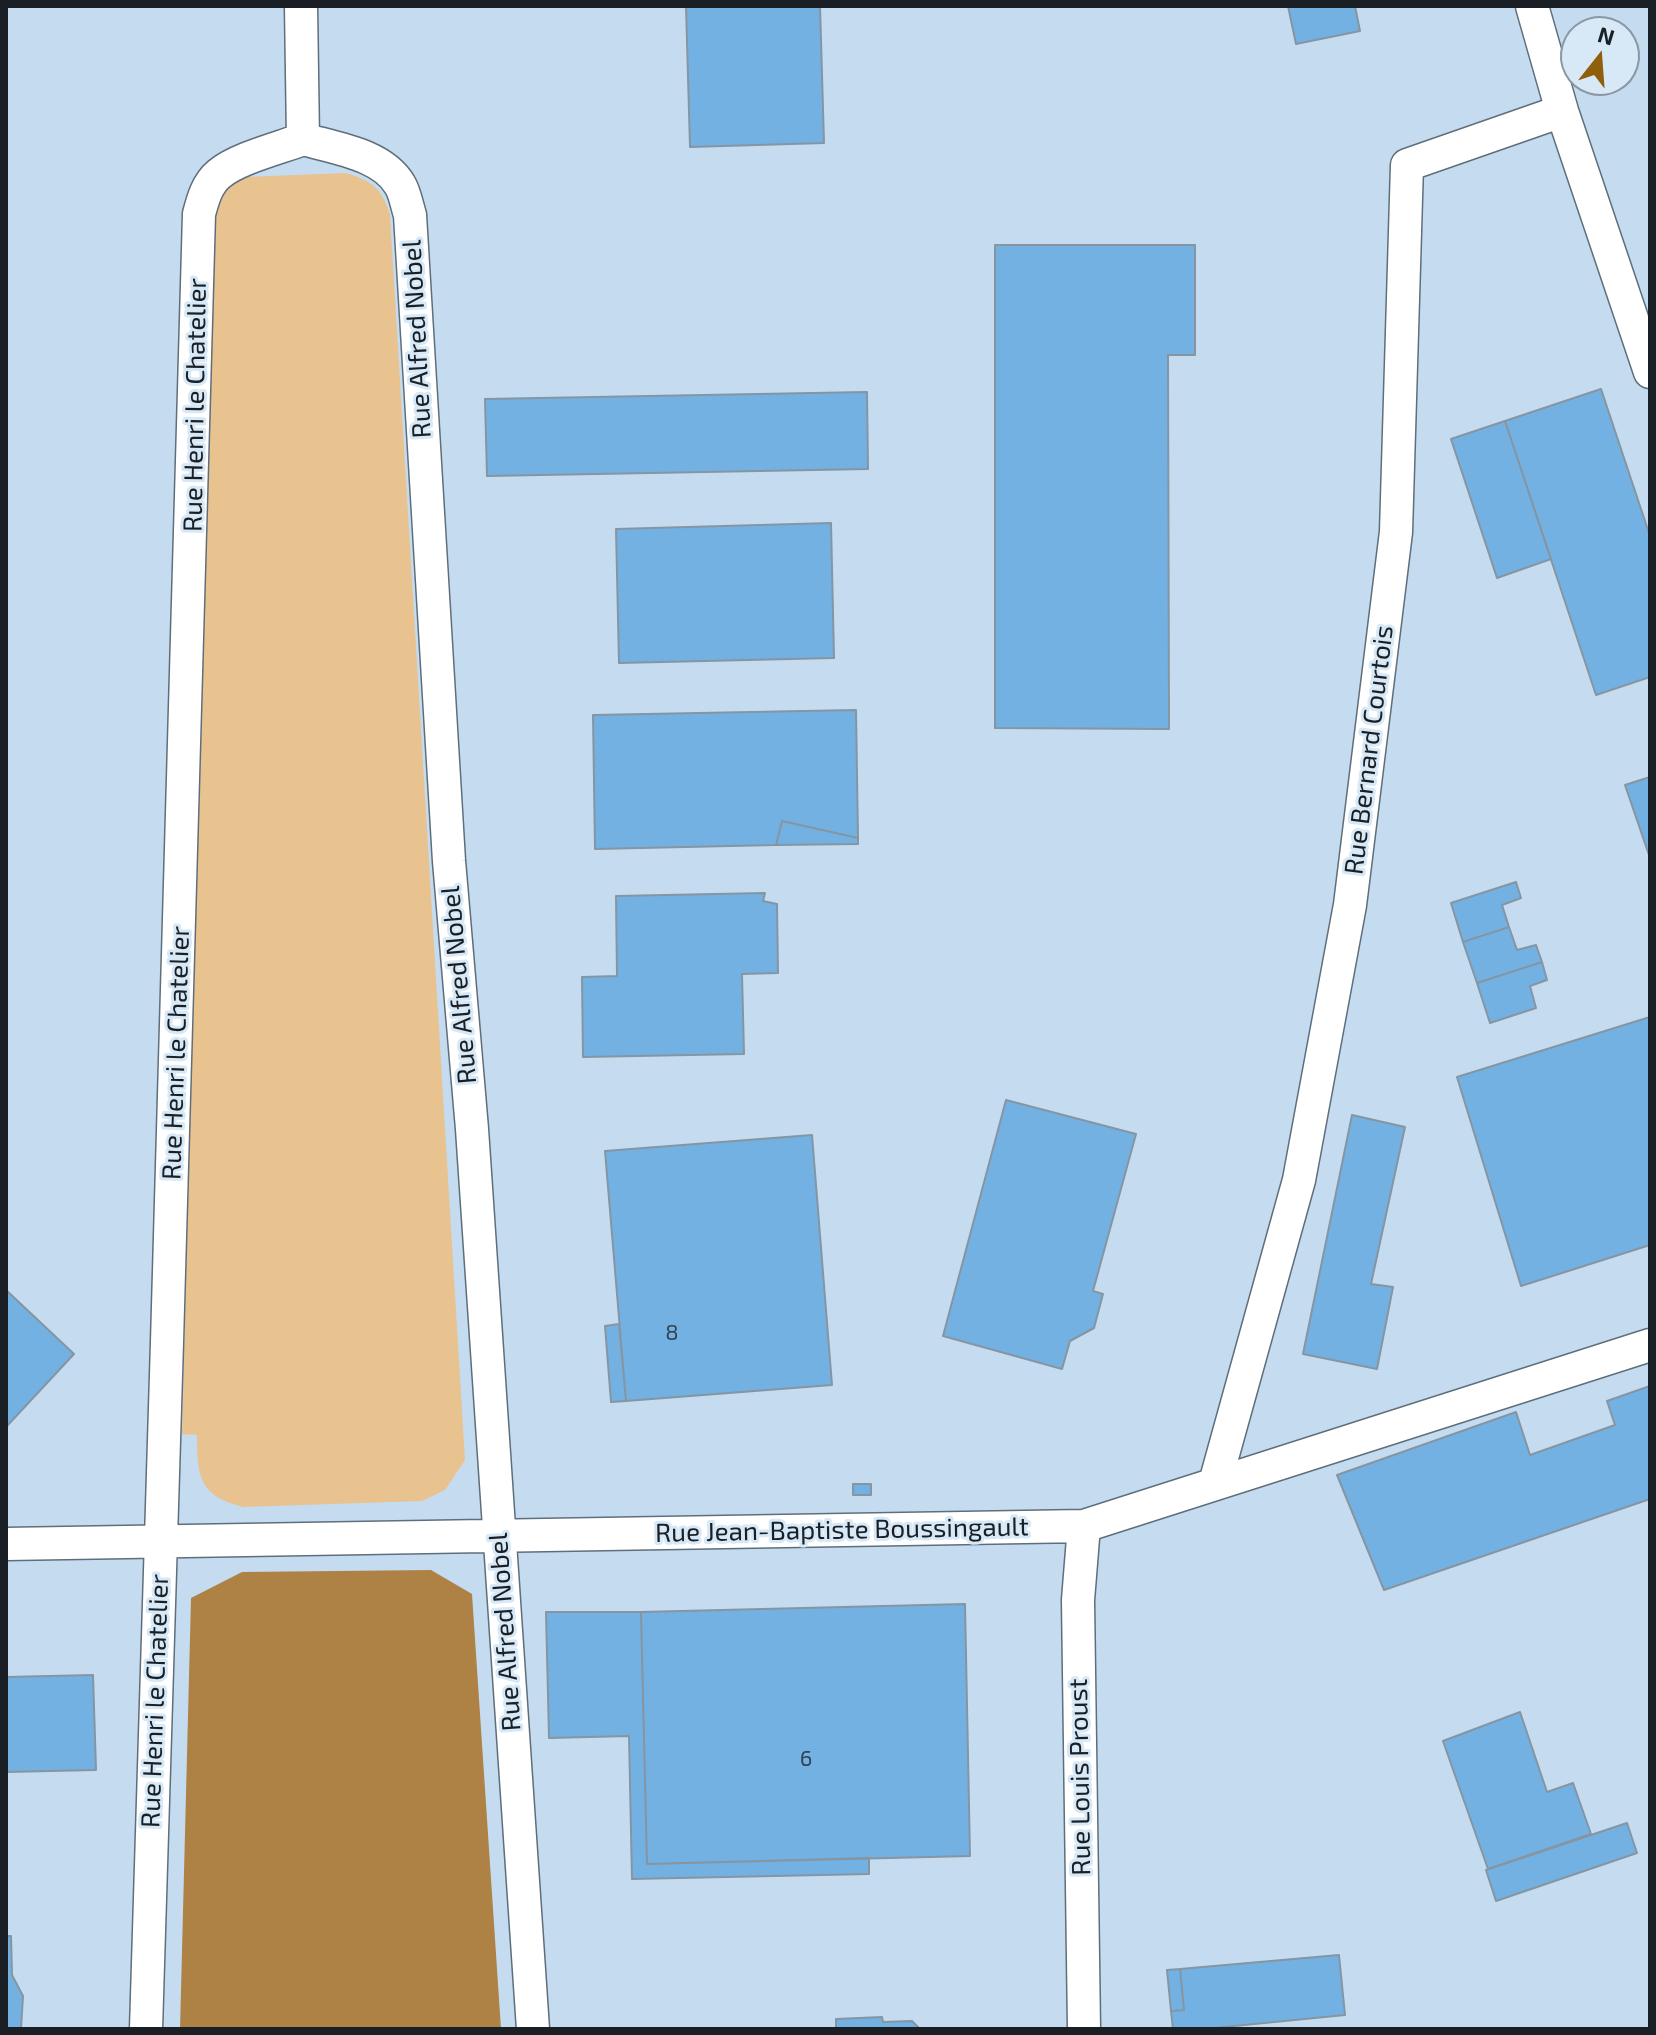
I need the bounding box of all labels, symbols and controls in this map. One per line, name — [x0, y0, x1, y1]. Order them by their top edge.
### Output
north arrow — [1560, 16, 1640, 96]
text: N — [1595, 20, 1618, 50]
street label: Rue Alfred Nobel — [396, 239, 438, 439]
street label: Rue Henri le Chatelier — [177, 278, 213, 532]
street label: Rue Bernard Courtois — [1338, 624, 1400, 876]
street label: Rue Alfred Nobel — [435, 885, 483, 1085]
street label: Rue Henri le Chatelier — [156, 926, 196, 1180]
house number: 8 — [665, 1320, 679, 1346]
street label: Rue Jean-Baptiste Boussingault — [655, 1511, 1029, 1549]
street label: Rue Alfred Nobel — [483, 1532, 527, 1732]
street label: Rue Henri le Chatelier — [135, 1574, 175, 1828]
street label: Rue Louis Proust — [1063, 1678, 1097, 1876]
house number: 6 — [800, 1746, 812, 1772]

